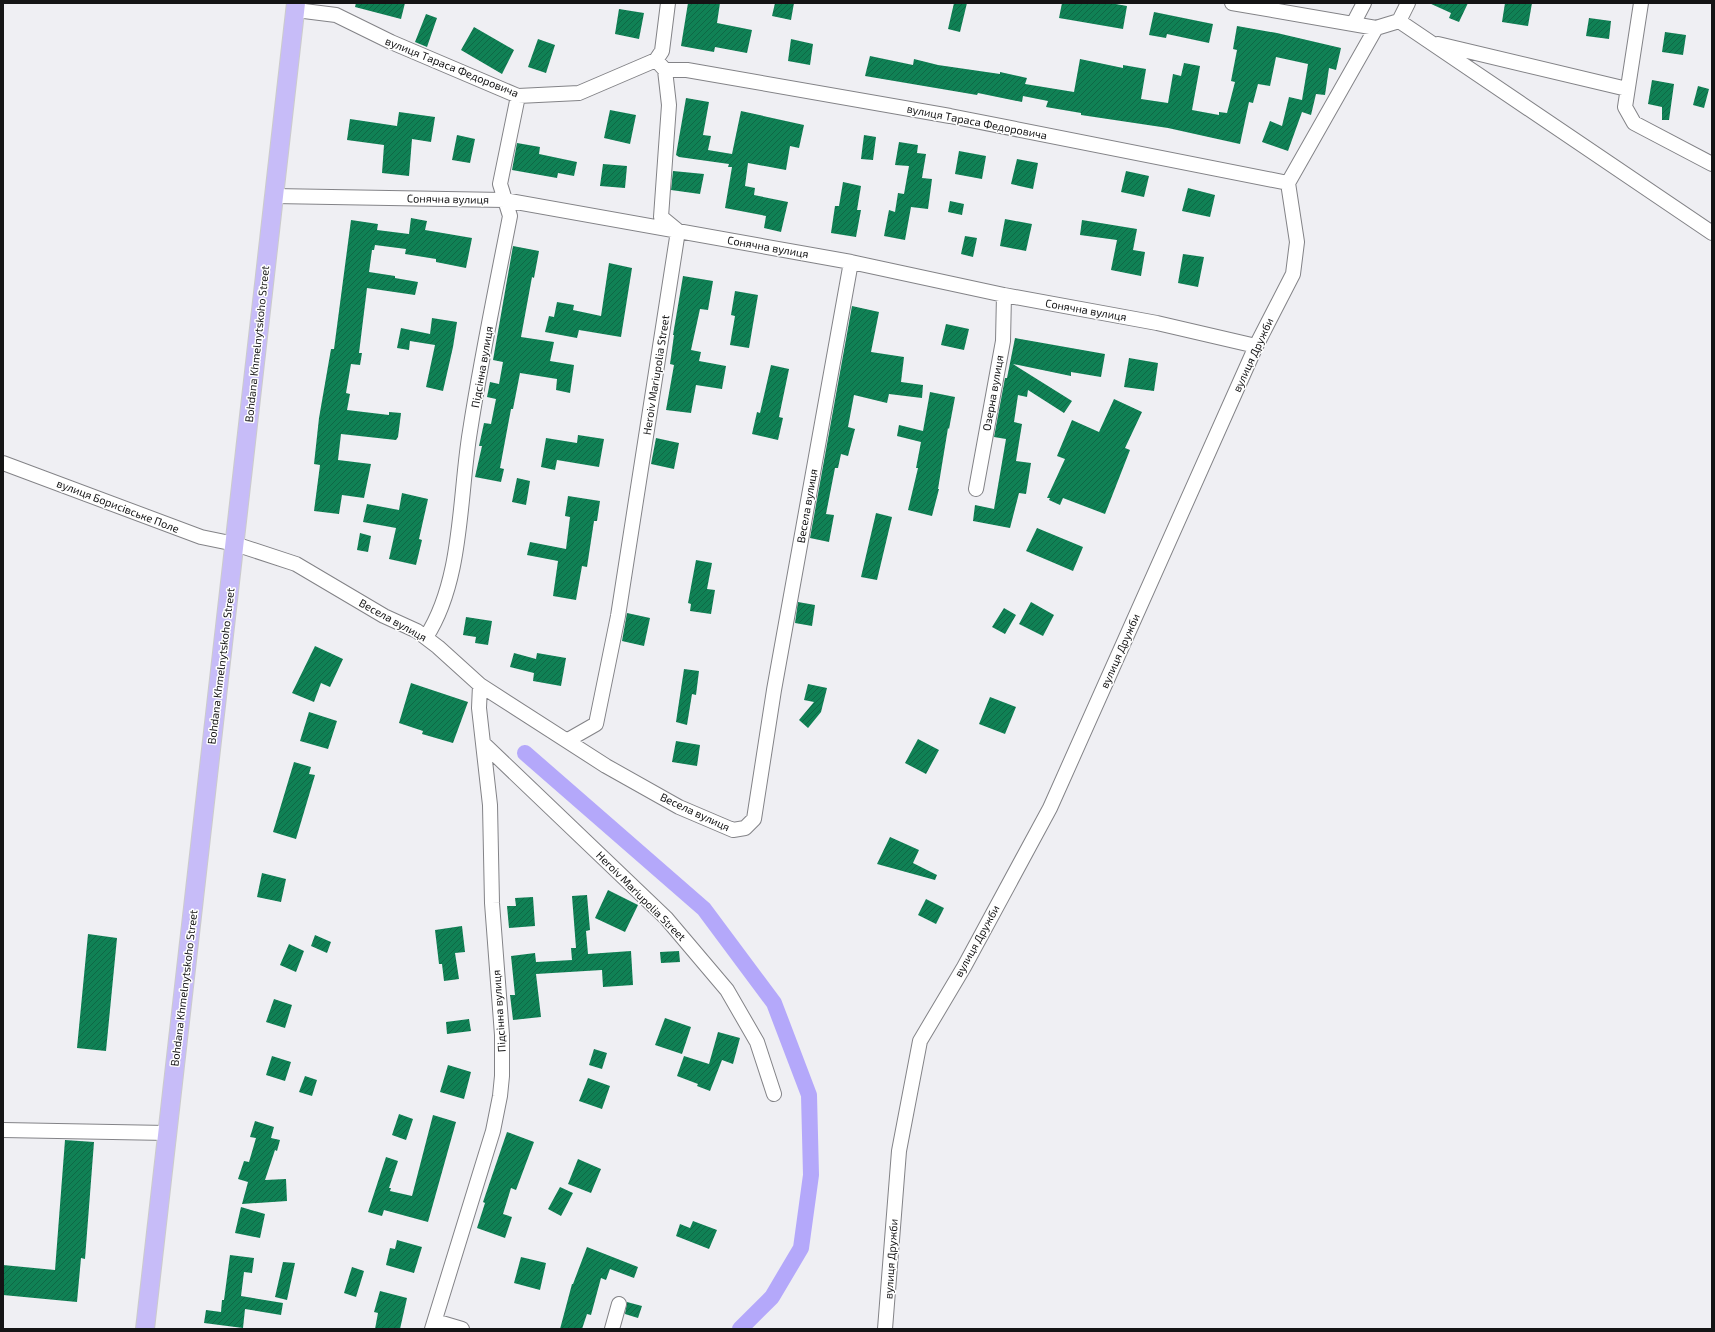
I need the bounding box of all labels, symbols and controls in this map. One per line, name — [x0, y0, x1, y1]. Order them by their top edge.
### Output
street label: вулиця Тараса Федоровича — [383, 34, 521, 100]
street label: вулиця Тараса Федоровича — [906, 102, 1048, 142]
street label: Сонячна вулиця — [407, 191, 489, 207]
street label: Сонячна вулиця — [726, 233, 810, 261]
street label: Bohdana Khmelnytskoho Street — [242, 265, 271, 423]
street label: Сонячна вулиця — [1044, 296, 1128, 324]
street label: Heroiv Mariupolia Street — [640, 314, 671, 436]
street label: вулиця Дружби — [1230, 316, 1276, 394]
street label: Підсінна вулиця — [468, 325, 496, 409]
street label: Озерна вулиця — [979, 354, 1007, 432]
street label: Весела вулиця — [794, 468, 820, 544]
street label: вулиця Борисівське Поле — [55, 476, 181, 536]
street label: Bohdana Khmelnytskoho Street — [204, 587, 237, 745]
street label: Весела вулиця — [357, 596, 429, 644]
street label: вулиця Дружби — [1097, 611, 1143, 691]
street label: Весела вулиця — [658, 790, 732, 834]
street label: Heroiv Mariupolia Street — [594, 848, 689, 943]
street label: вулиця Дружби — [951, 902, 1003, 980]
street label: Bohdana Khmelnytskoho Street — [167, 909, 200, 1067]
street label: Підсінна вулиця — [489, 969, 509, 1053]
street label: вулиця Дружби — [881, 1218, 901, 1300]

